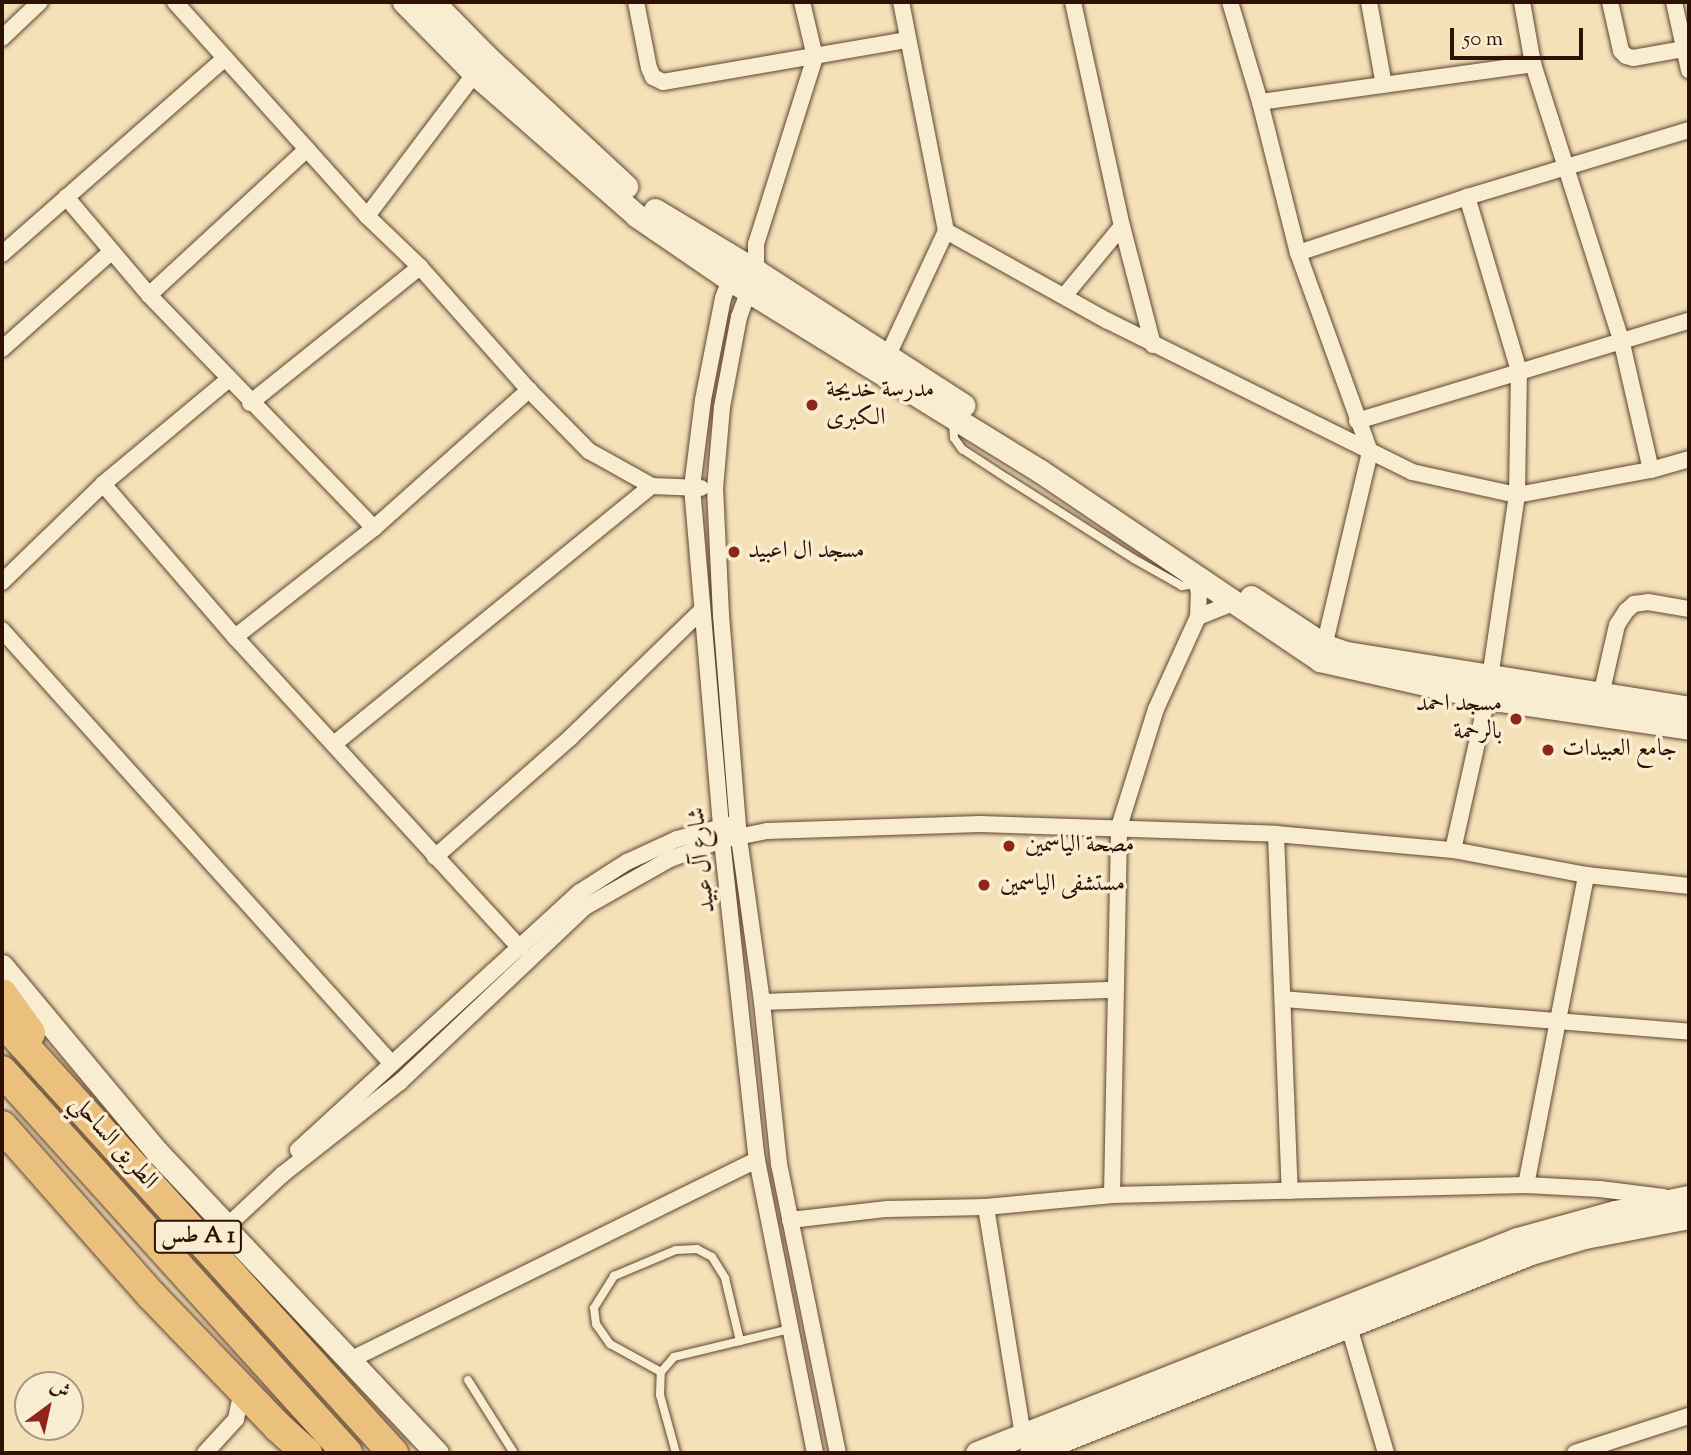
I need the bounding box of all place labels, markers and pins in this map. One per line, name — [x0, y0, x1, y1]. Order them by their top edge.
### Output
place label: مدرسة خديجة الكبرى — [826, 377, 934, 433]
marker: مدرسة خديجة الكبرى — [804, 397, 820, 413]
place label: مسجد ال اعبيد — [748, 538, 865, 566]
marker: مسجد ال اعبيد — [726, 544, 742, 560]
place label: مسجد احمد بالرحمة — [1416, 691, 1502, 747]
marker: مسجد احمد بالرحمة — [1508, 711, 1524, 727]
place label: جامع العبيدات — [1562, 736, 1677, 764]
marker: جامع العبيدات — [1540, 742, 1556, 758]
place label: مصحة الياسمين — [1025, 832, 1134, 860]
marker: مصحة الياسمين — [999, 836, 1019, 856]
place label: مستشفى الياسمين — [1000, 871, 1125, 899]
marker: مستشفى الياسمين — [974, 875, 994, 895]

